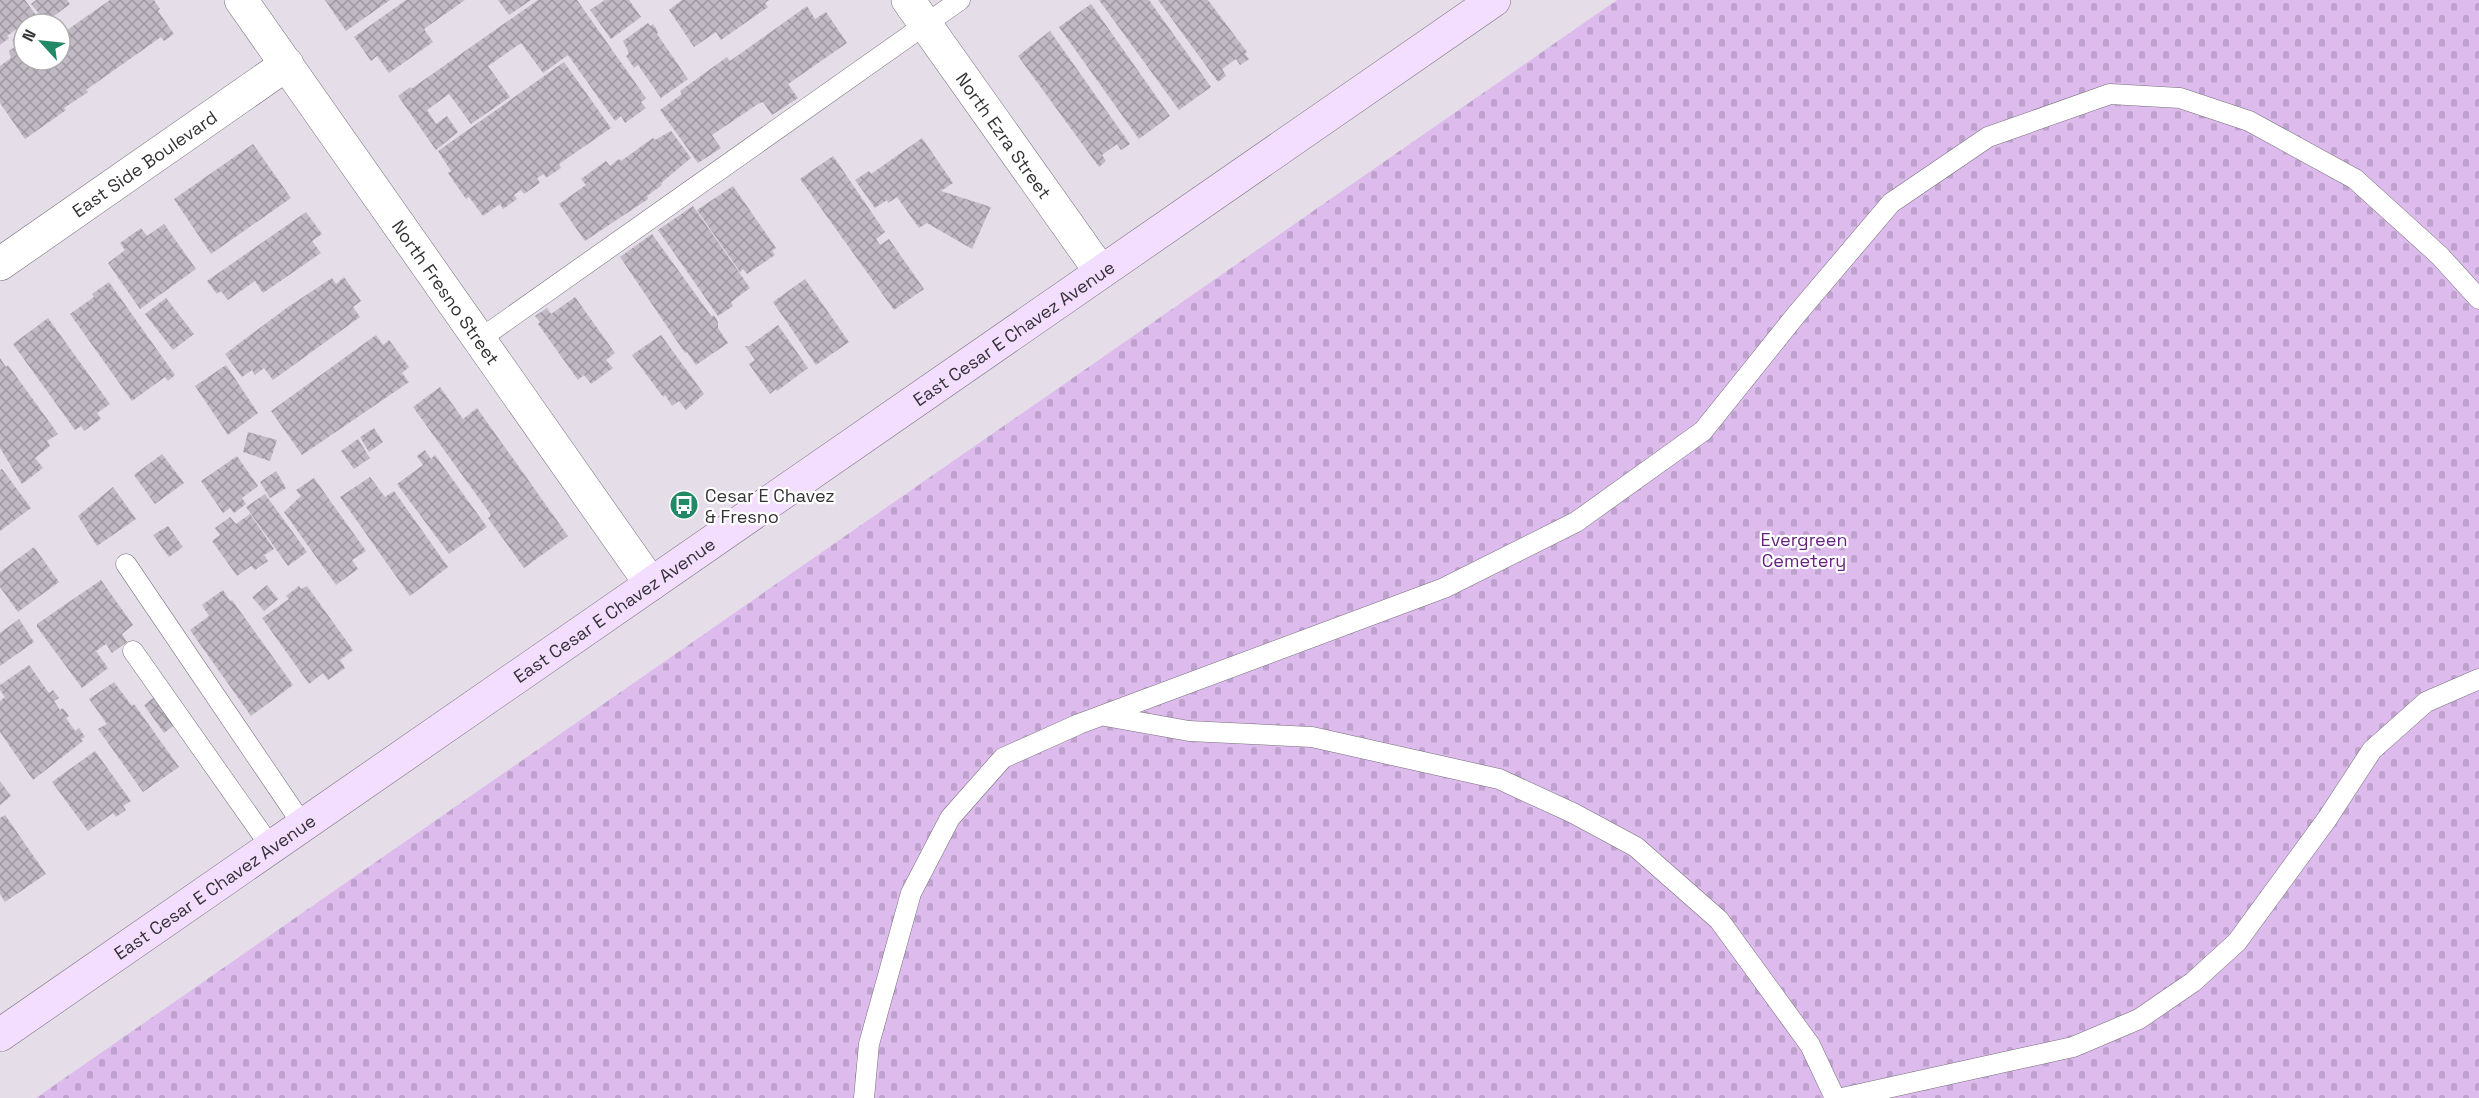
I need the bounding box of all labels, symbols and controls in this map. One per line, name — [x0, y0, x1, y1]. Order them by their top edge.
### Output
north arrow — [12, 12, 72, 72]
text: N — [17, 26, 41, 45]
street label: North Ezra Street — [951, 68, 1057, 203]
street label: East Side Boulevard — [67, 105, 221, 222]
street label: North Fresno Street — [387, 215, 505, 369]
street label: East Cesar E Chavez Avenue — [908, 255, 1119, 411]
place label: Cesar E Chavez & Fresno — [705, 484, 835, 528]
bus stop icon: Cesar E Chavez & Fresno — [668, 489, 700, 521]
park label: Evergreen Cemetery — [1761, 528, 1847, 572]
street label: East Cesar E Chavez Avenue — [509, 532, 719, 688]
street label: East Cesar E Chavez Avenue — [109, 808, 320, 964]

